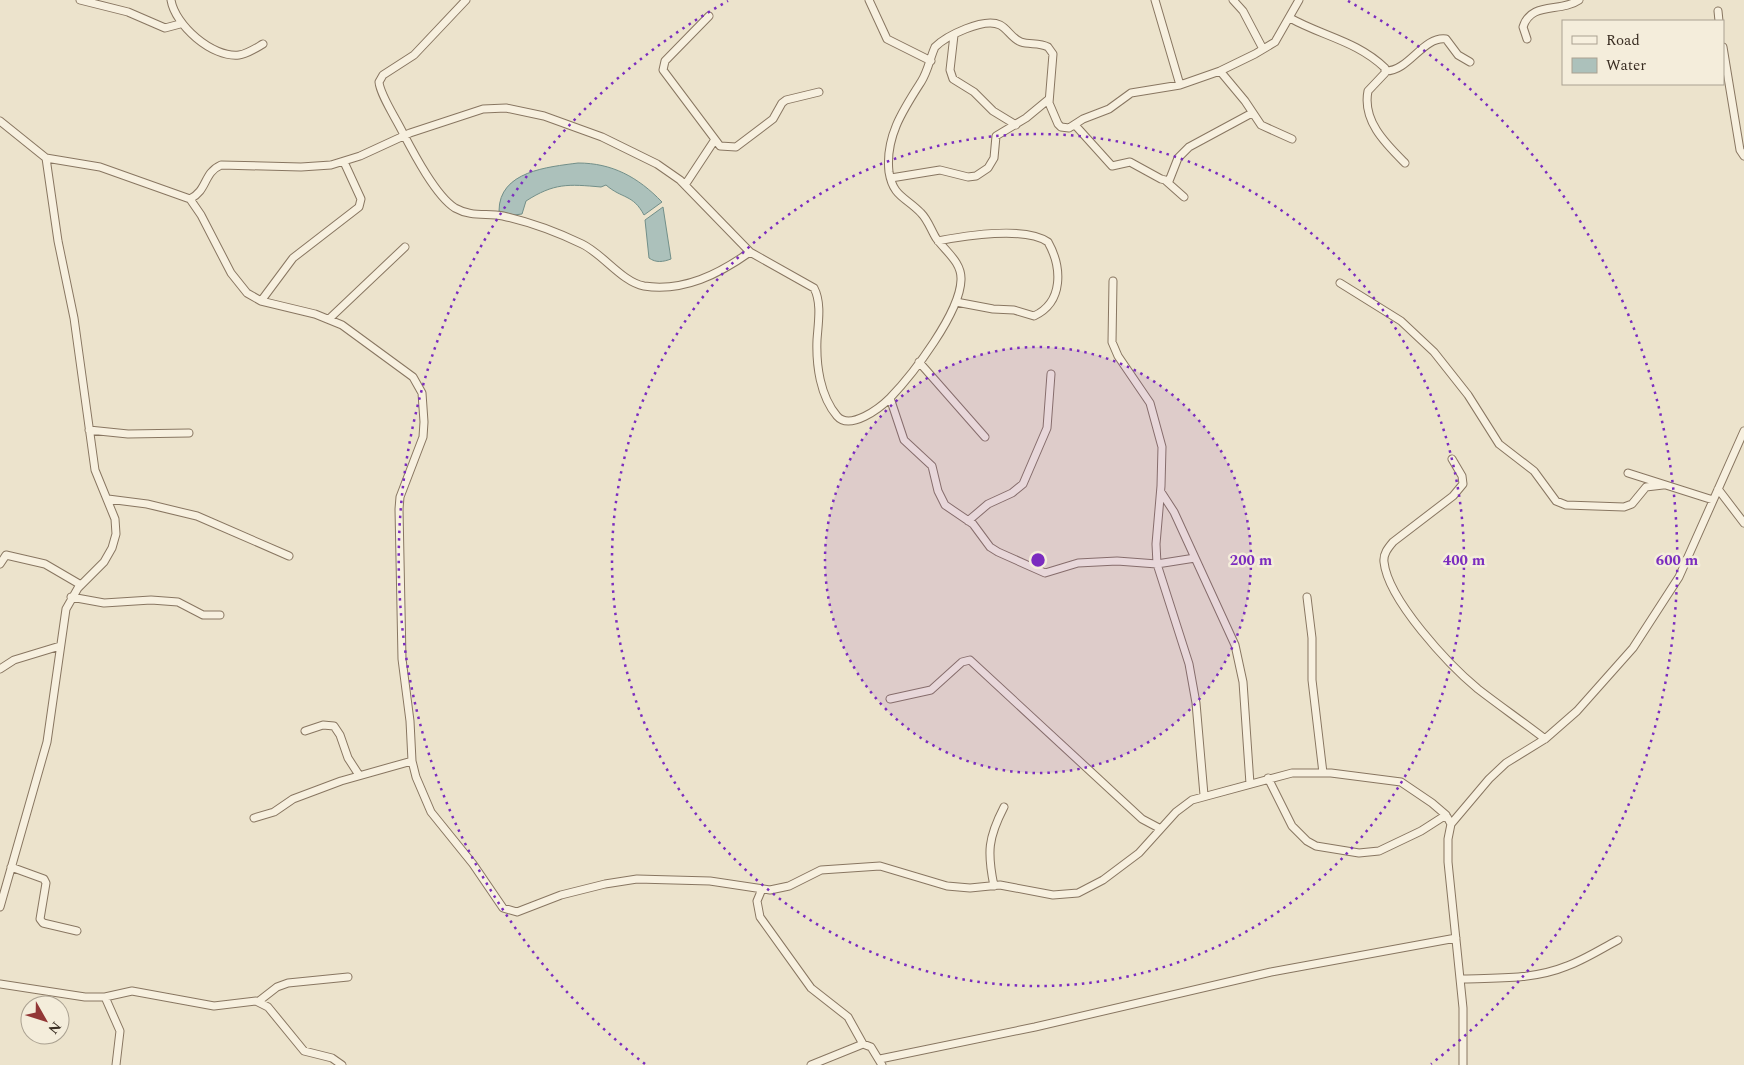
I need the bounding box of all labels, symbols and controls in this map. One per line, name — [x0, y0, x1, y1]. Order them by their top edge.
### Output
legend — [1562, 20, 1724, 85]
text: Road — [1606, 29, 1640, 52]
text: Water — [1606, 54, 1646, 77]
text: 200 m — [1230, 549, 1273, 572]
text: 400 m — [1443, 549, 1486, 572]
text: 600 m — [1656, 549, 1699, 572]
centre of rings — [1029, 551, 1047, 569]
north arrow — [20, 995, 70, 1045]
text: N — [43, 1017, 66, 1039]

